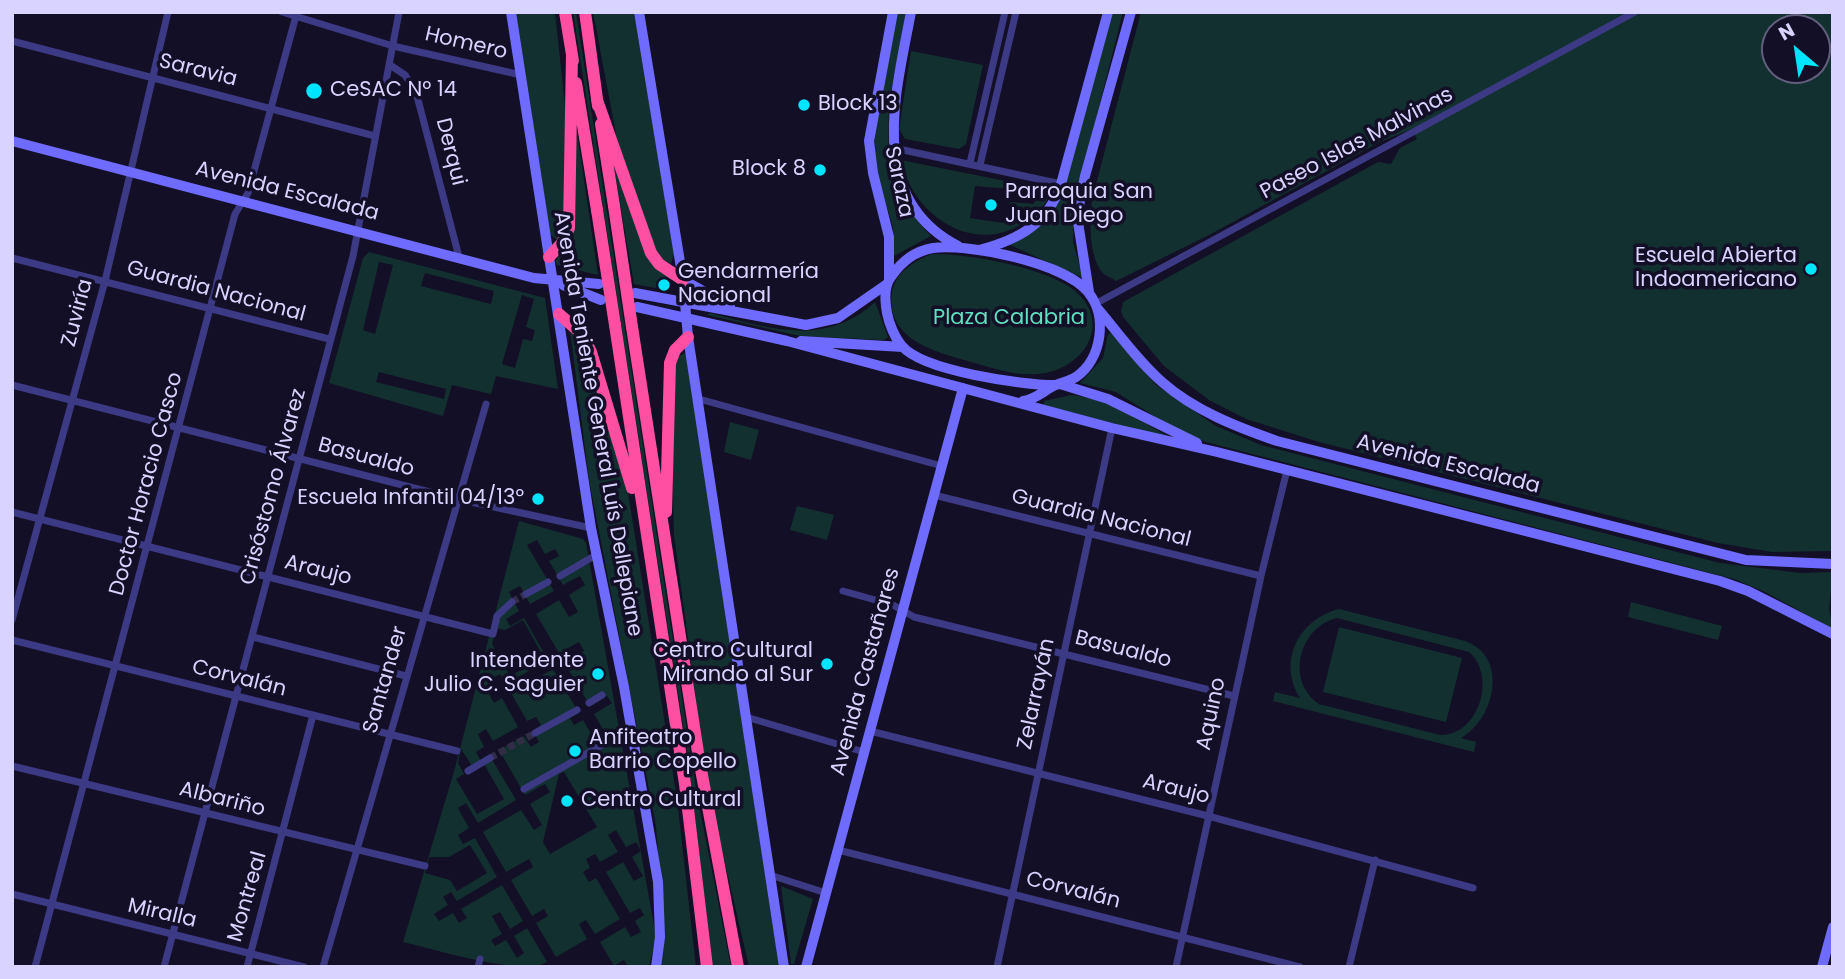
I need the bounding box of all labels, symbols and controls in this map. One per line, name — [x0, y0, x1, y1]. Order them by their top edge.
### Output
north arrow — [1761, 14, 1831, 84]
text: N — [1774, 17, 1799, 47]
street label: Homero — [422, 22, 510, 66]
street label: Saravia — [156, 49, 240, 93]
place label: CeSAC Nº 14 — [330, 78, 457, 104]
marker: CeSAC Nº 14 — [304, 81, 324, 101]
street label: Paseo Islas Malvinas — [1256, 83, 1458, 205]
place label: Block 13 — [818, 92, 898, 118]
marker: Block 13 — [796, 97, 812, 113]
street label: Derqui — [429, 116, 471, 188]
street label: Saraza — [878, 144, 918, 220]
street label: Avenida Escalada — [193, 157, 381, 227]
place label: Block 8 — [732, 157, 806, 183]
marker: Block 8 — [812, 162, 828, 178]
place label: Parroquia San Juan Diego — [1005, 180, 1153, 230]
marker: Parroquia San Juan Diego — [983, 197, 999, 213]
street label: Avenida Teniente General Luís Dellepiane — [547, 209, 647, 639]
place label: Escuela Abierta Indoamericano — [1635, 244, 1797, 294]
street label: Guardia Nacional — [124, 256, 308, 328]
place label: Gendarmería Nacional — [678, 260, 819, 310]
marker: Escuela Abierta Indoamericano — [1803, 261, 1819, 277]
street label: Zuviría — [57, 276, 99, 350]
marker: Gendarmería Nacional — [656, 277, 672, 293]
park label: Plaza Calabria — [933, 306, 1085, 332]
street label: Doctor Horacio Casco — [105, 370, 189, 598]
street label: Crisóstomo Álvarez — [236, 386, 312, 588]
street label: Avenida Escalada — [1354, 430, 1542, 500]
street label: Basualdo — [315, 433, 417, 483]
street label: Guardia Nacional — [1009, 485, 1193, 553]
place label: Escuela Infantil 04/13° — [297, 486, 524, 512]
marker: Escuela Infantil 04/13° — [530, 491, 546, 507]
street label: Araujo — [282, 551, 354, 591]
street label: Avenida Castañares — [826, 565, 906, 779]
street label: Santander — [359, 624, 413, 736]
street label: Basualdo — [1072, 626, 1174, 674]
street label: Zelarrayán — [1013, 636, 1061, 752]
place label: Centro Cultural Mirando al Sur — [653, 639, 813, 689]
place label: Intendente Julio C. Saguier — [424, 649, 584, 699]
street label: Corvalán — [189, 655, 289, 703]
marker: Centro Cultural Mirando al Sur — [819, 656, 835, 672]
marker: Intendente Julio C. Saguier — [590, 666, 606, 682]
street label: Aquino — [1192, 675, 1232, 753]
place label: Anfiteatro Barrio Copello — [589, 726, 737, 776]
marker: Anfiteatro Barrio Copello — [567, 743, 583, 759]
street label: Araujo — [1140, 770, 1212, 810]
street label: Albariño — [176, 777, 268, 823]
place label: Centro Cultural — [581, 788, 741, 814]
marker: Centro Cultural — [559, 793, 575, 809]
street label: Montreal — [223, 849, 273, 945]
street label: Corvalán — [1023, 867, 1123, 915]
street label: Miralla — [125, 894, 199, 934]

